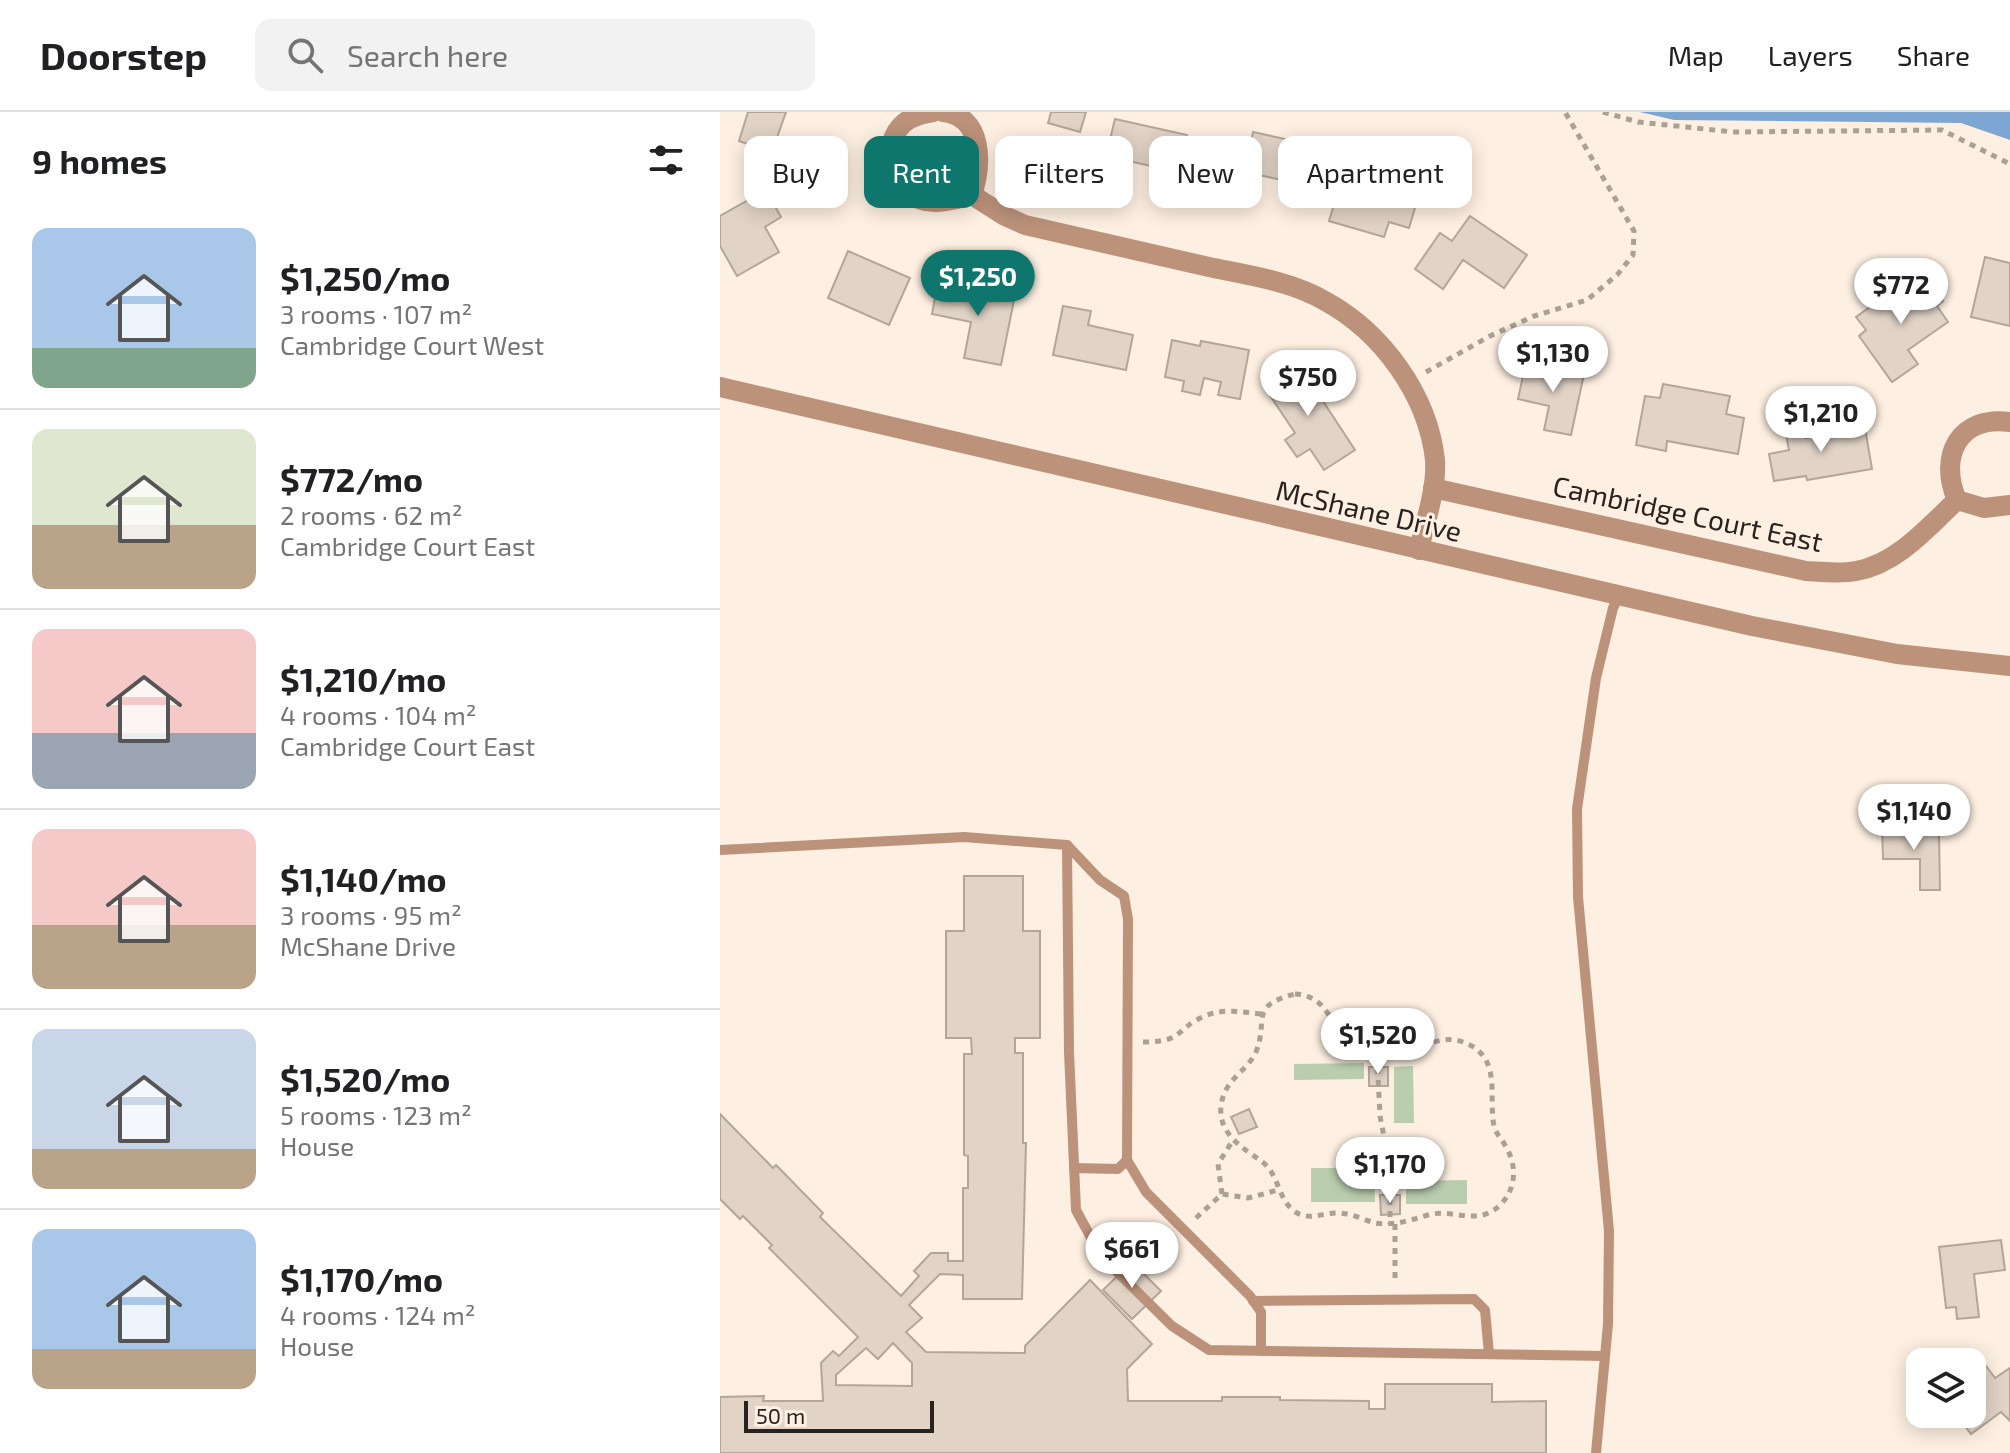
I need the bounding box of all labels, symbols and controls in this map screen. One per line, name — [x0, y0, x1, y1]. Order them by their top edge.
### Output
search box — [255, 19, 815, 91]
text: Doorstep — [40, 32, 207, 78]
icon: search — [283, 33, 327, 77]
text: Search here — [347, 37, 508, 73]
text: Map — [1668, 38, 1724, 72]
text: Layers — [1768, 38, 1853, 72]
text: Share — [1897, 38, 1970, 72]
chip: Buy — [744, 136, 848, 208]
chip: Rent — [864, 136, 979, 208]
chip: Filters — [995, 136, 1133, 208]
chip: New — [1149, 136, 1262, 208]
chip: Apartment — [1278, 136, 1472, 208]
icon: filters — [644, 138, 688, 182]
text: 9 homes — [32, 140, 167, 181]
pin: $1,250 — [913, 250, 1043, 318]
text: $1,250/mo — [280, 257, 450, 298]
pin: $772 — [1854, 258, 1948, 326]
icon: home — [96, 260, 192, 356]
text: $1,250 — [939, 260, 1017, 291]
text: $772 — [1872, 268, 1930, 299]
text: 3 rooms · 107 m² — [280, 298, 472, 329]
pin: $1,130 — [1488, 326, 1618, 394]
text: Cambridge Court West — [280, 329, 544, 360]
text: $1,130 — [1516, 336, 1590, 367]
pin: $750 — [1261, 350, 1355, 418]
text: $750 — [1278, 360, 1338, 391]
pin: $1,210 — [1756, 386, 1886, 454]
text: $1,210 — [1783, 396, 1859, 427]
text: $772/mo — [280, 458, 423, 499]
icon: home — [96, 461, 192, 557]
street label: Cambridge Court East — [1550, 468, 1826, 558]
street label: McShane Drive — [1273, 472, 1465, 548]
text: 2 rooms · 62 m² — [280, 499, 463, 530]
text: Cambridge Court East — [280, 530, 535, 561]
text: $1,210/mo — [280, 658, 446, 699]
icon: home — [96, 661, 192, 757]
text: 4 rooms · 104 m² — [280, 699, 476, 730]
text: Cambridge Court East — [280, 730, 535, 761]
pin: $1,140 — [1849, 784, 1979, 852]
text: $1,140 — [1876, 794, 1952, 825]
text: $1,140/mo — [280, 858, 447, 899]
icon: home — [96, 861, 192, 957]
text: 3 rooms · 95 m² — [280, 899, 462, 930]
text: McShane Drive — [280, 930, 456, 961]
pin: $1,520 — [1313, 1008, 1443, 1076]
text: $1,520 — [1339, 1018, 1417, 1049]
text: $1,520/mo — [280, 1058, 450, 1099]
icon: home — [96, 1061, 192, 1157]
text: 5 rooms · 123 m² — [280, 1099, 472, 1130]
text: House — [280, 1130, 354, 1161]
pin: $1,170 — [1325, 1137, 1455, 1205]
text: $1,170 — [1354, 1147, 1426, 1178]
pin: $661 — [1085, 1222, 1179, 1290]
text: $661 — [1104, 1232, 1161, 1263]
text: $1,170/mo — [280, 1258, 443, 1299]
icon: home — [96, 1261, 192, 1357]
text: 4 rooms · 124 m² — [280, 1299, 475, 1330]
text: House — [280, 1330, 354, 1361]
map controls — [1906, 1348, 1986, 1428]
button: layers — [1906, 1348, 1986, 1428]
scale bar — [744, 1397, 934, 1433]
text: 50 m — [756, 1402, 805, 1428]

